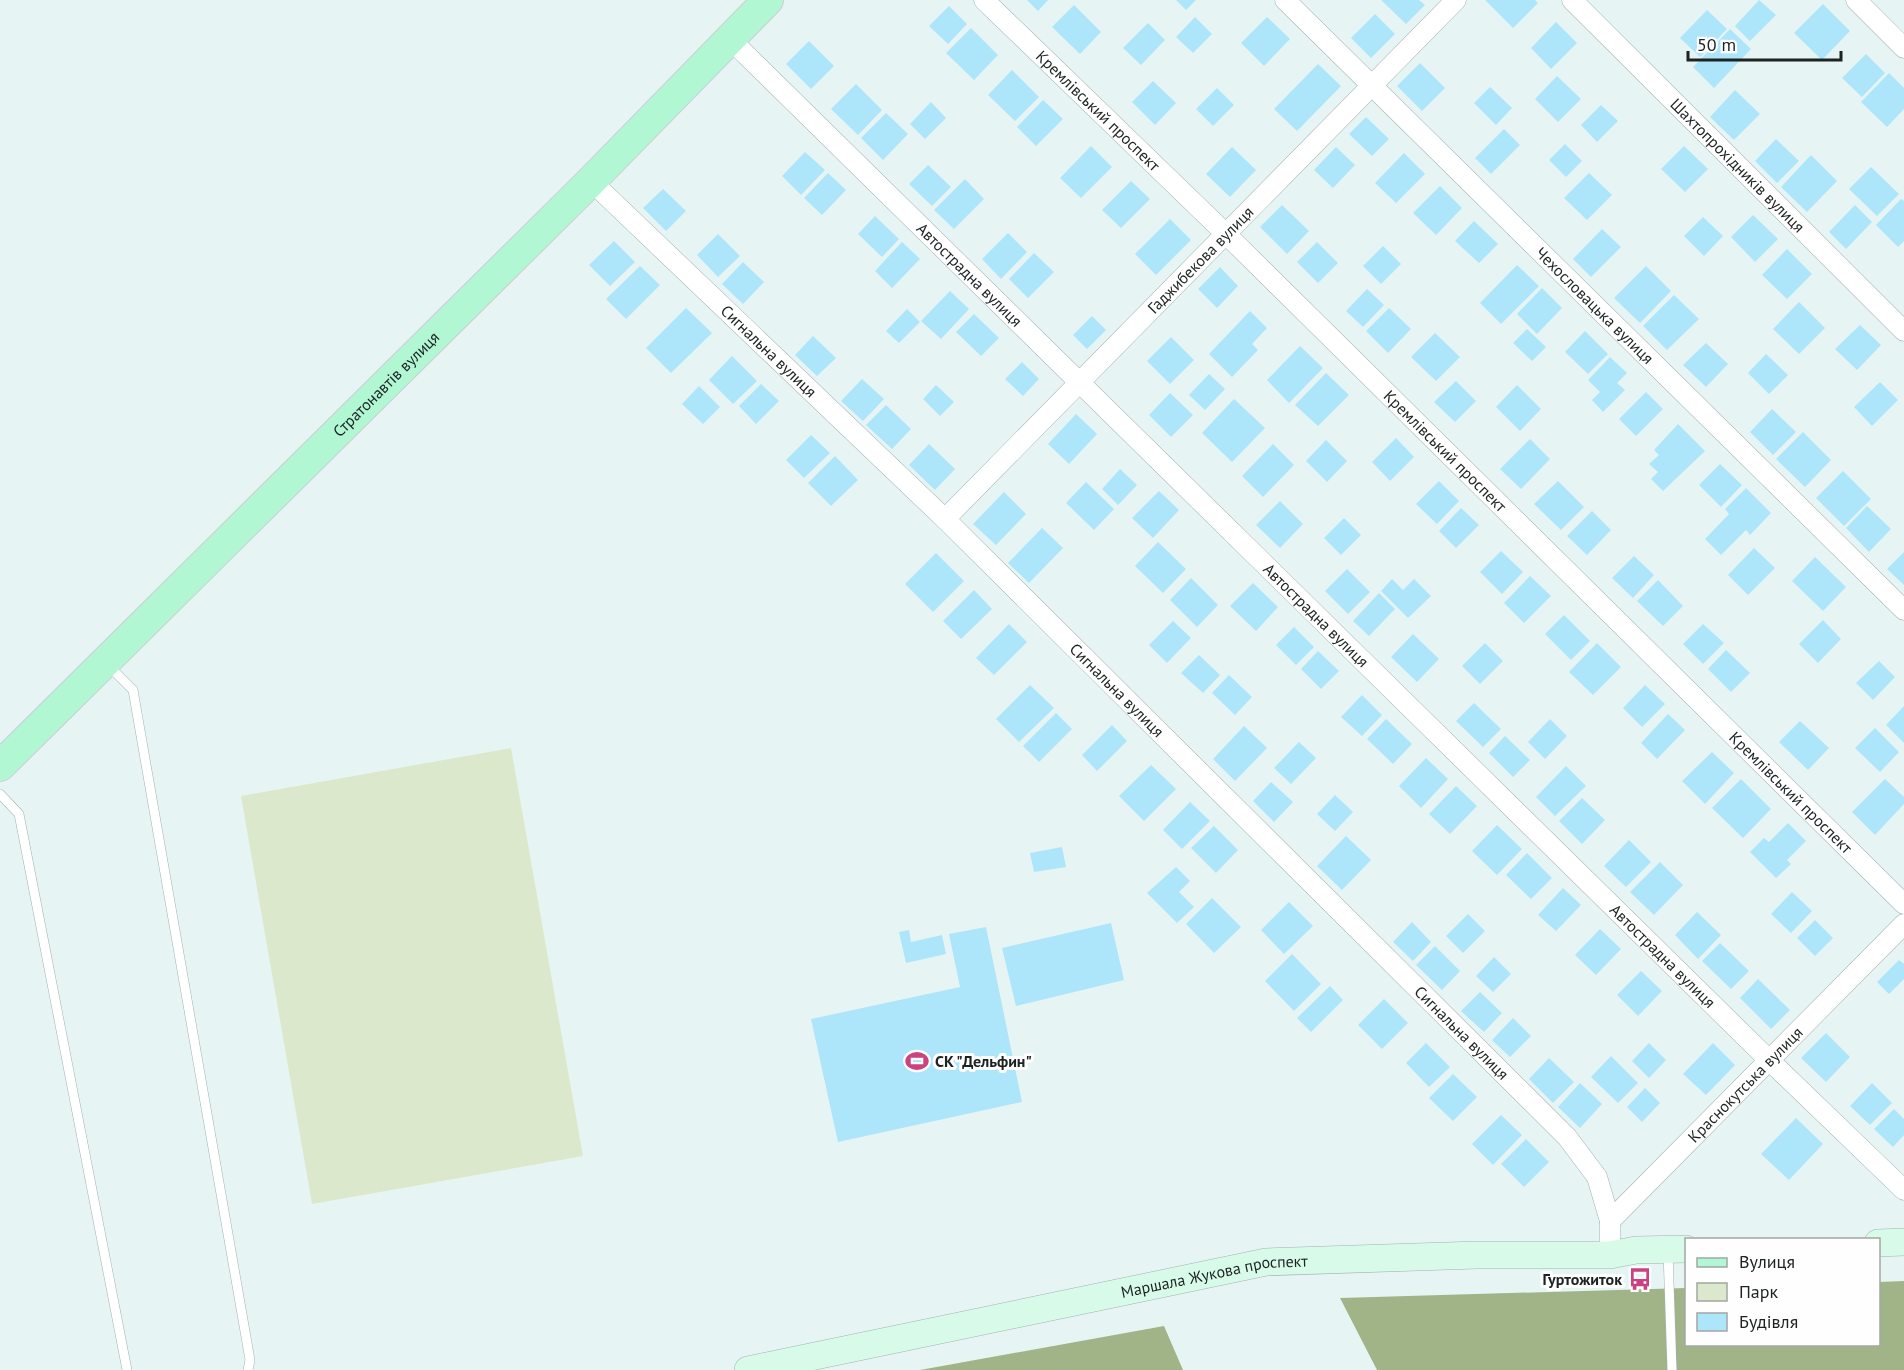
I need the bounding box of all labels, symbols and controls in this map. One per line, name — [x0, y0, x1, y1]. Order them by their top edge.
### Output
scale bar — [1688, 24, 1841, 62]
text: 50 m — [1697, 33, 1736, 56]
street label: Кремлівський проспект — [1032, 46, 1165, 176]
street label: Шахтопрохідників вулиця — [1666, 94, 1809, 236]
street label: Гаджибекова вулиця — [1143, 202, 1258, 317]
street label: Автострадна вулиця — [913, 218, 1027, 331]
street label: Чехословацька вулиця — [1531, 243, 1658, 368]
street label: Сигнальна вулиця — [717, 300, 821, 401]
street label: Стратонавтів вулиця — [329, 327, 443, 441]
street label: Кремлівський проспект — [1380, 386, 1512, 516]
street label: Автострадна вулиця — [1259, 559, 1373, 671]
street label: Сигнальна вулиця — [1066, 639, 1169, 741]
street label: Кремлівський проспект — [1725, 727, 1857, 858]
street label: Автострадна вулиця — [1606, 900, 1720, 1012]
street label: Сигнальна вулиця — [1410, 981, 1513, 1084]
street label: Краснокутська вулиця — [1683, 1022, 1807, 1147]
sports icon: СК "Дельфин" — [904, 1048, 930, 1074]
place label: СК "Дельфин" — [935, 1051, 1032, 1071]
legend — [1685, 1238, 1880, 1346]
text: Вулиця — [1739, 1250, 1795, 1273]
street label: Маршала Жукова проспект — [1119, 1251, 1309, 1302]
bus stop icon: Гуртожиток — [1627, 1266, 1653, 1292]
place label: Гуртожиток — [1543, 1269, 1622, 1289]
text: Парк — [1739, 1280, 1779, 1303]
text: Будівля — [1739, 1310, 1798, 1333]

